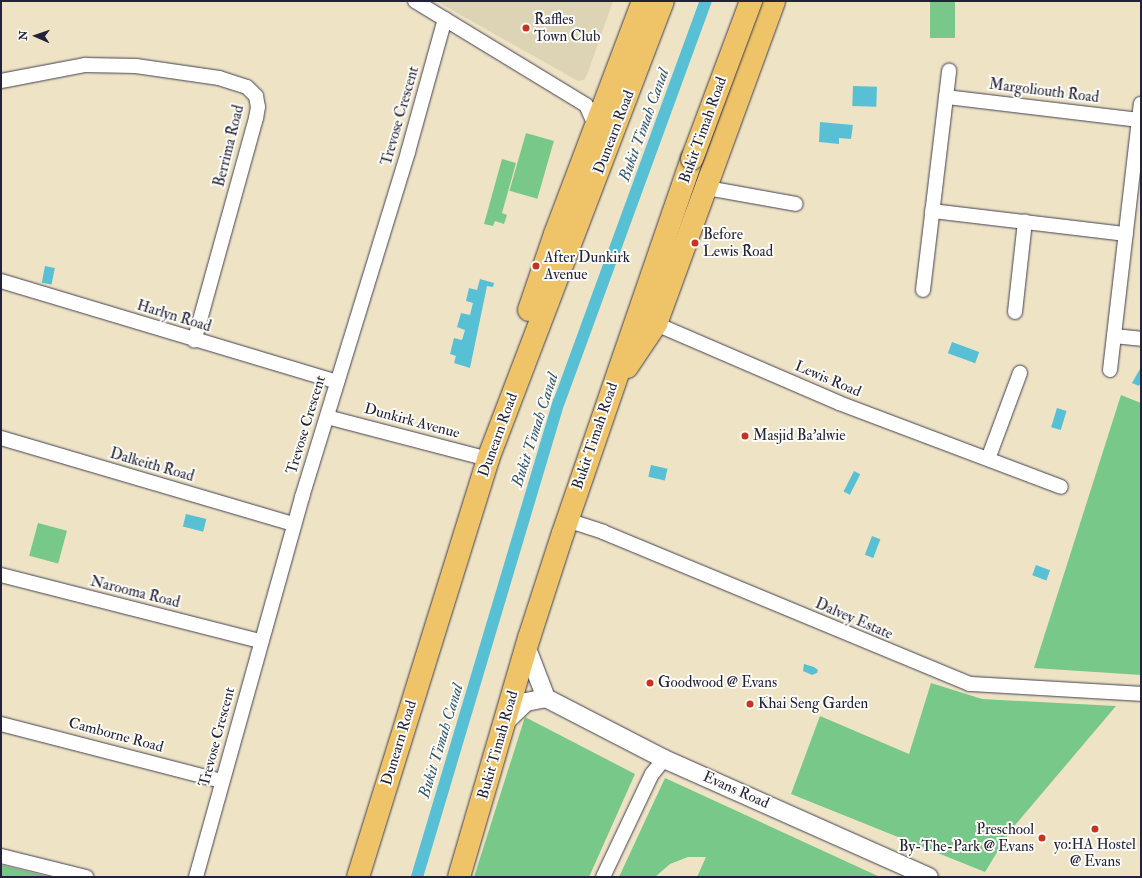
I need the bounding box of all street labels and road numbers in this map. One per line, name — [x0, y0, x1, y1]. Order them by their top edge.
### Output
street label: Trevose Crescent — [377, 64, 423, 168]
street label: Bukit Timah Road — [675, 74, 731, 186]
street label: Margoliouth Road — [988, 75, 1100, 107]
street label: Dunearn Road — [590, 88, 638, 176]
street label: Berrima Road — [210, 103, 248, 189]
street label: Harlyn Road — [135, 296, 213, 336]
street label: Lewis Road — [792, 357, 864, 401]
street label: Trevose Crescent — [282, 374, 330, 476]
street label: Bukit Timah Road — [568, 380, 622, 492]
street label: Dunearn Road — [474, 391, 522, 479]
street label: Dunkirk Avenue — [362, 400, 462, 442]
street label: Dalkeith Road — [108, 444, 196, 486]
street label: Narooma Road — [88, 572, 182, 612]
street label: Dalvey Estate — [812, 595, 896, 643]
street label: Trevose Crescent — [195, 685, 239, 789]
street label: Bukit Timah Road — [474, 689, 522, 801]
street label: Dunearn Road — [378, 698, 420, 788]
street label: Camborne Road — [67, 714, 165, 756]
street label: Evans Road — [700, 767, 772, 813]

